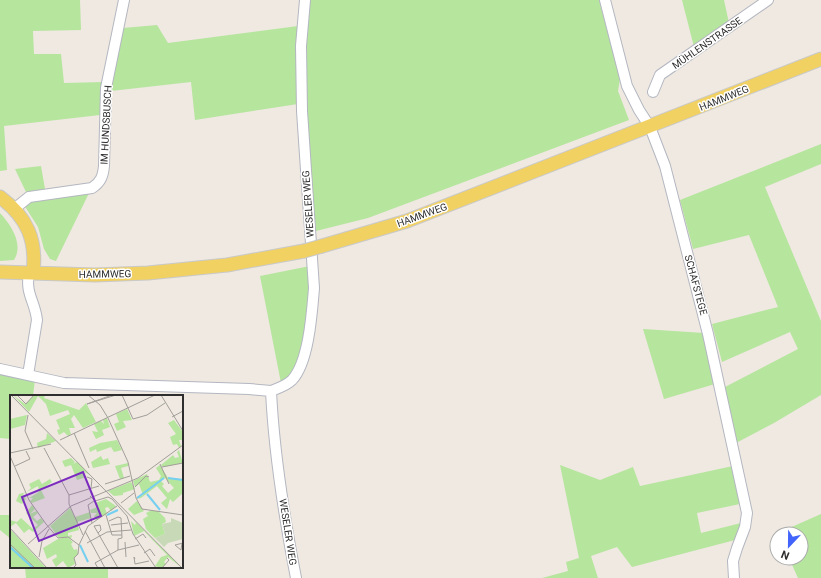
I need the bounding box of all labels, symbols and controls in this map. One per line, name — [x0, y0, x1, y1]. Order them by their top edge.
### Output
street label: MÜHLENSTRASSE — [669, 14, 744, 71]
street label: HAMMWEG — [698, 83, 751, 113]
street label: IM HUNDSBUSCH — [98, 85, 114, 165]
street label: WESELER WEG — [300, 170, 316, 238]
street label: HAMMWEG — [395, 201, 449, 229]
street label: SCHAFSTEGE — [683, 254, 709, 317]
street label: HAMMWEG — [79, 268, 132, 280]
inset map — [10, 395, 183, 568]
street label: WESELER WEG — [277, 498, 299, 566]
north arrow — [769, 526, 809, 566]
text: N — [779, 547, 791, 562]

